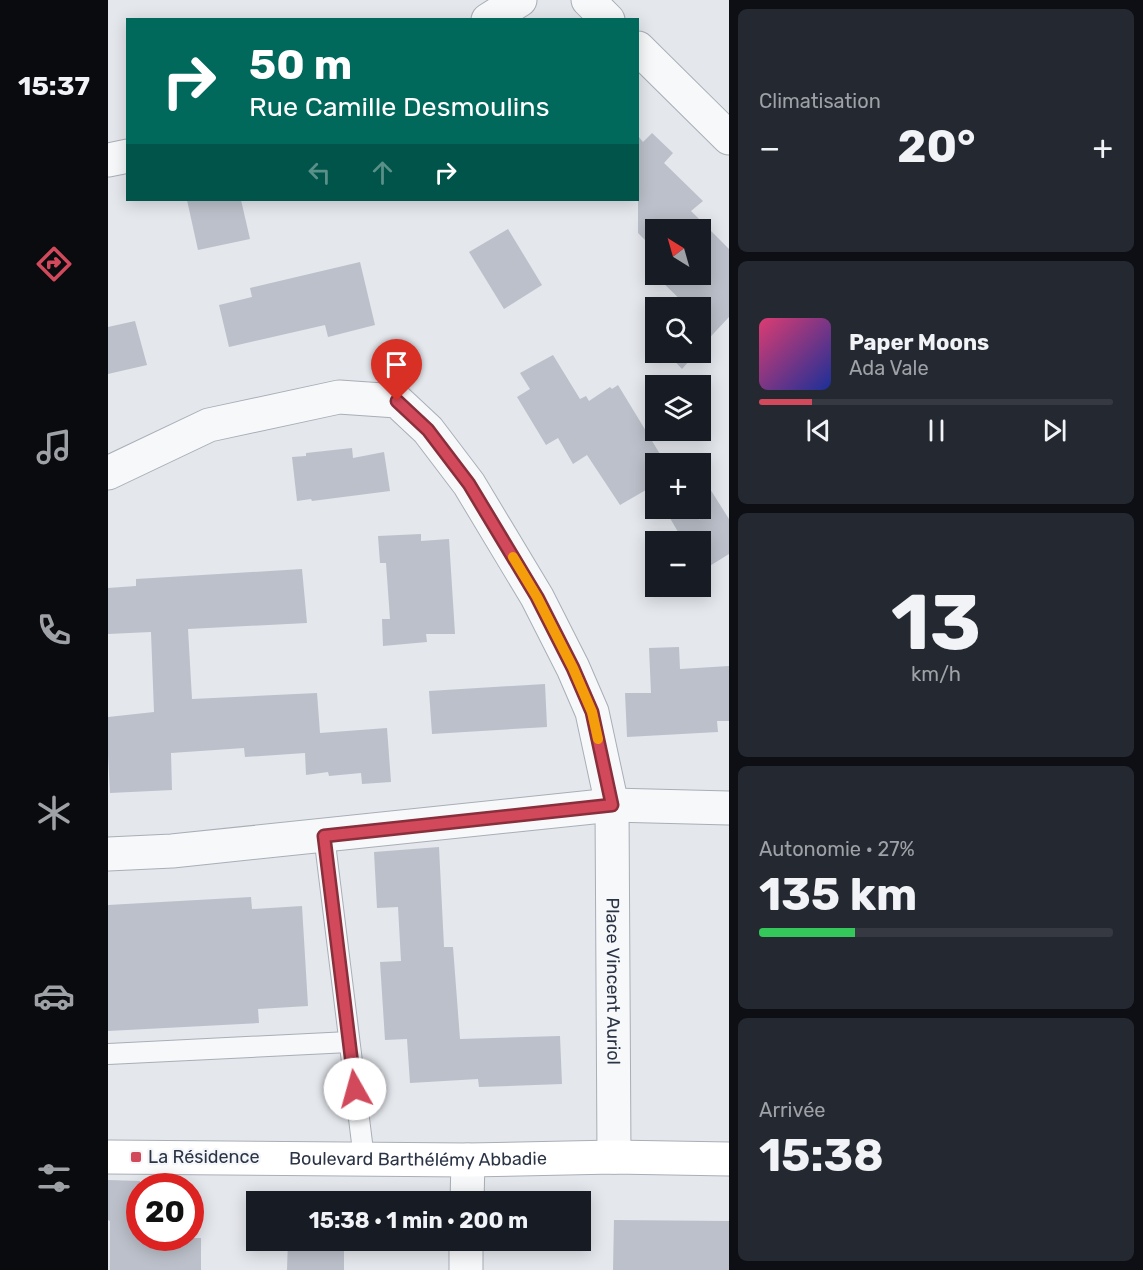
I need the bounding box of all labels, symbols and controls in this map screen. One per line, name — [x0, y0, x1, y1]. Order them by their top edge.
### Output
text: 50 m — [249, 40, 352, 90]
icon: right — [150, 42, 228, 120]
text: 15:37 — [18, 70, 90, 102]
text: Climatisation — [759, 89, 881, 113]
text: Rue Camille Desmoulins — [249, 91, 549, 123]
text: 20° — [897, 120, 976, 173]
text: − — [759, 128, 780, 167]
text: + — [1092, 128, 1113, 167]
icon: left — [303, 156, 336, 189]
icon: ahead — [366, 156, 399, 189]
icon: right — [429, 156, 462, 189]
north arrow — [645, 219, 711, 285]
map controls — [645, 219, 711, 597]
icon: directions — [33, 243, 75, 285]
button: search — [645, 297, 711, 363]
text: Paper Moons — [849, 329, 989, 356]
pin — [371, 339, 422, 401]
icon: arrive — [380, 348, 413, 381]
text: Ada Vale — [849, 356, 929, 380]
button: layers — [645, 375, 711, 441]
icon: previous — [802, 414, 835, 447]
icon: pause — [920, 414, 953, 447]
icon: next — [1038, 414, 1071, 447]
icon: music — [33, 426, 75, 468]
button: + — [645, 453, 711, 519]
button: − — [645, 531, 711, 597]
text: 13 — [891, 576, 981, 669]
icon: phone — [33, 609, 75, 651]
text: km/h — [911, 662, 961, 686]
icon: climate — [33, 792, 75, 834]
text: Autonomie · 27% — [759, 837, 915, 861]
text: 135 km — [759, 868, 917, 921]
street label: Place Vincent Auriol — [602, 898, 624, 1065]
icon: car — [33, 975, 75, 1017]
position arrow — [323, 1057, 387, 1121]
text: Arrivée — [759, 1098, 826, 1122]
text: 15:38 — [759, 1129, 884, 1182]
place label: La Résidence — [148, 1146, 260, 1168]
street label: Boulevard Barthélémy Abbadie — [289, 1147, 547, 1171]
marker: La Résidence — [129, 1150, 143, 1164]
icon: filters — [33, 1157, 75, 1199]
speed limit sign: 20 — [126, 1173, 204, 1251]
text: 15:38 · 1 min · 200 m — [309, 1207, 528, 1234]

